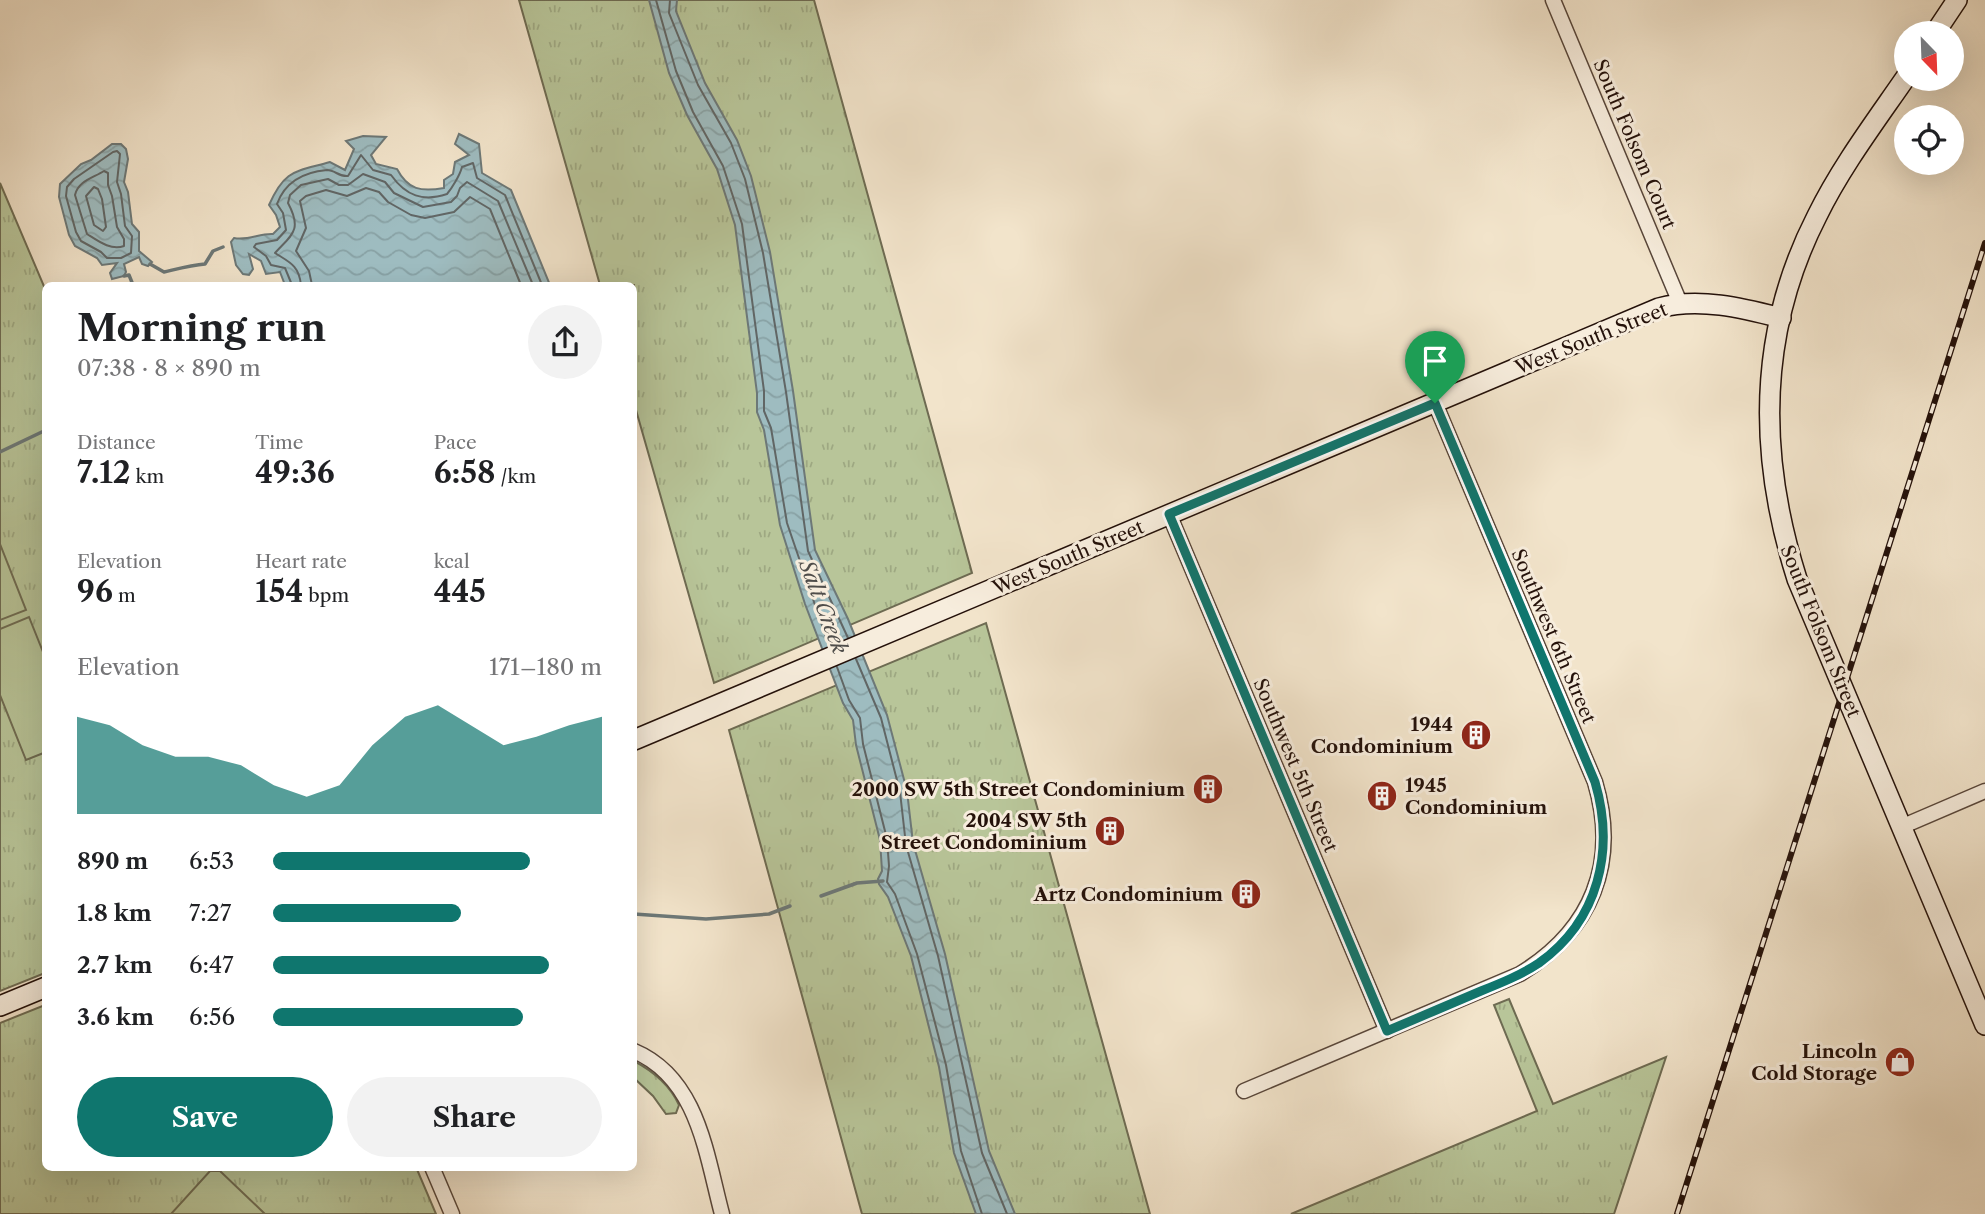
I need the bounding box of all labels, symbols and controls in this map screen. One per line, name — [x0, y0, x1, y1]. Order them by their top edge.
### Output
north arrow — [1894, 21, 1964, 91]
map controls — [1894, 21, 1964, 175]
street label: South Folsom Court — [1588, 56, 1681, 233]
button: locate — [1894, 105, 1964, 175]
street label: West South Street — [1511, 297, 1671, 380]
text: Morning run — [77, 304, 326, 351]
button: share — [528, 305, 602, 379]
pin — [1405, 331, 1465, 403]
icon: arrive — [1416, 342, 1454, 380]
text: 07:38 · 8 × 890 m — [77, 354, 261, 382]
text: Distance — [77, 431, 156, 454]
text: Time — [255, 431, 303, 454]
text: Pace — [434, 431, 477, 454]
text: 7.12 — [77, 454, 131, 491]
text: 49:36 — [255, 454, 335, 491]
text: 6:58 — [434, 454, 496, 491]
text: km — [131, 465, 164, 488]
text: /km — [496, 465, 536, 488]
street label: West South Street — [988, 515, 1148, 600]
street label: South Folsom Street — [1775, 542, 1866, 721]
street label: Southwest 6th Street — [1506, 545, 1601, 727]
text: Elevation — [77, 550, 162, 573]
text: Heart rate — [255, 550, 347, 573]
text: kcal — [434, 550, 470, 573]
water label: Salt Creek — [793, 554, 853, 657]
text: 96 — [77, 573, 113, 610]
text: 154 — [255, 573, 303, 610]
text: 445 — [434, 573, 486, 610]
text: m — [113, 584, 136, 607]
text: bpm — [303, 584, 349, 607]
text: Elevation — [77, 653, 180, 681]
text: 171–180 m — [489, 653, 602, 681]
street label: Southwest 5th Street — [1249, 675, 1343, 856]
place label: 1944 Condominium — [1311, 713, 1453, 758]
building icon: 1944 Condominium — [1459, 718, 1493, 752]
building icon: 2000 SW 5th Street Condominium — [1191, 772, 1225, 806]
place label: 1945 Condominium — [1405, 774, 1547, 819]
place label: 2000 SW 5th Street Condominium — [852, 778, 1185, 801]
building icon: 1945 Condominium — [1365, 779, 1399, 813]
place label: 2004 SW 5th Street Condominium — [881, 809, 1087, 854]
building icon: 2004 SW 5th Street Condominium — [1093, 814, 1127, 848]
text: 890 m — [77, 847, 148, 875]
text: 6:53 — [189, 847, 234, 875]
building icon: Artz Condominium — [1229, 877, 1263, 911]
place label: Artz Condominium — [1033, 883, 1223, 906]
text: 1.8 km — [77, 899, 152, 927]
text: 7:27 — [189, 899, 231, 927]
text: 2.7 km — [77, 951, 153, 979]
text: 6:47 — [189, 951, 234, 979]
text: 3.6 km — [77, 1003, 154, 1031]
text: 6:56 — [189, 1003, 235, 1031]
place label: Lincoln Cold Storage — [1751, 1040, 1877, 1085]
shop icon: Lincoln Cold Storage — [1883, 1045, 1917, 1079]
button: Save — [77, 1077, 333, 1157]
button: Share — [347, 1077, 602, 1157]

